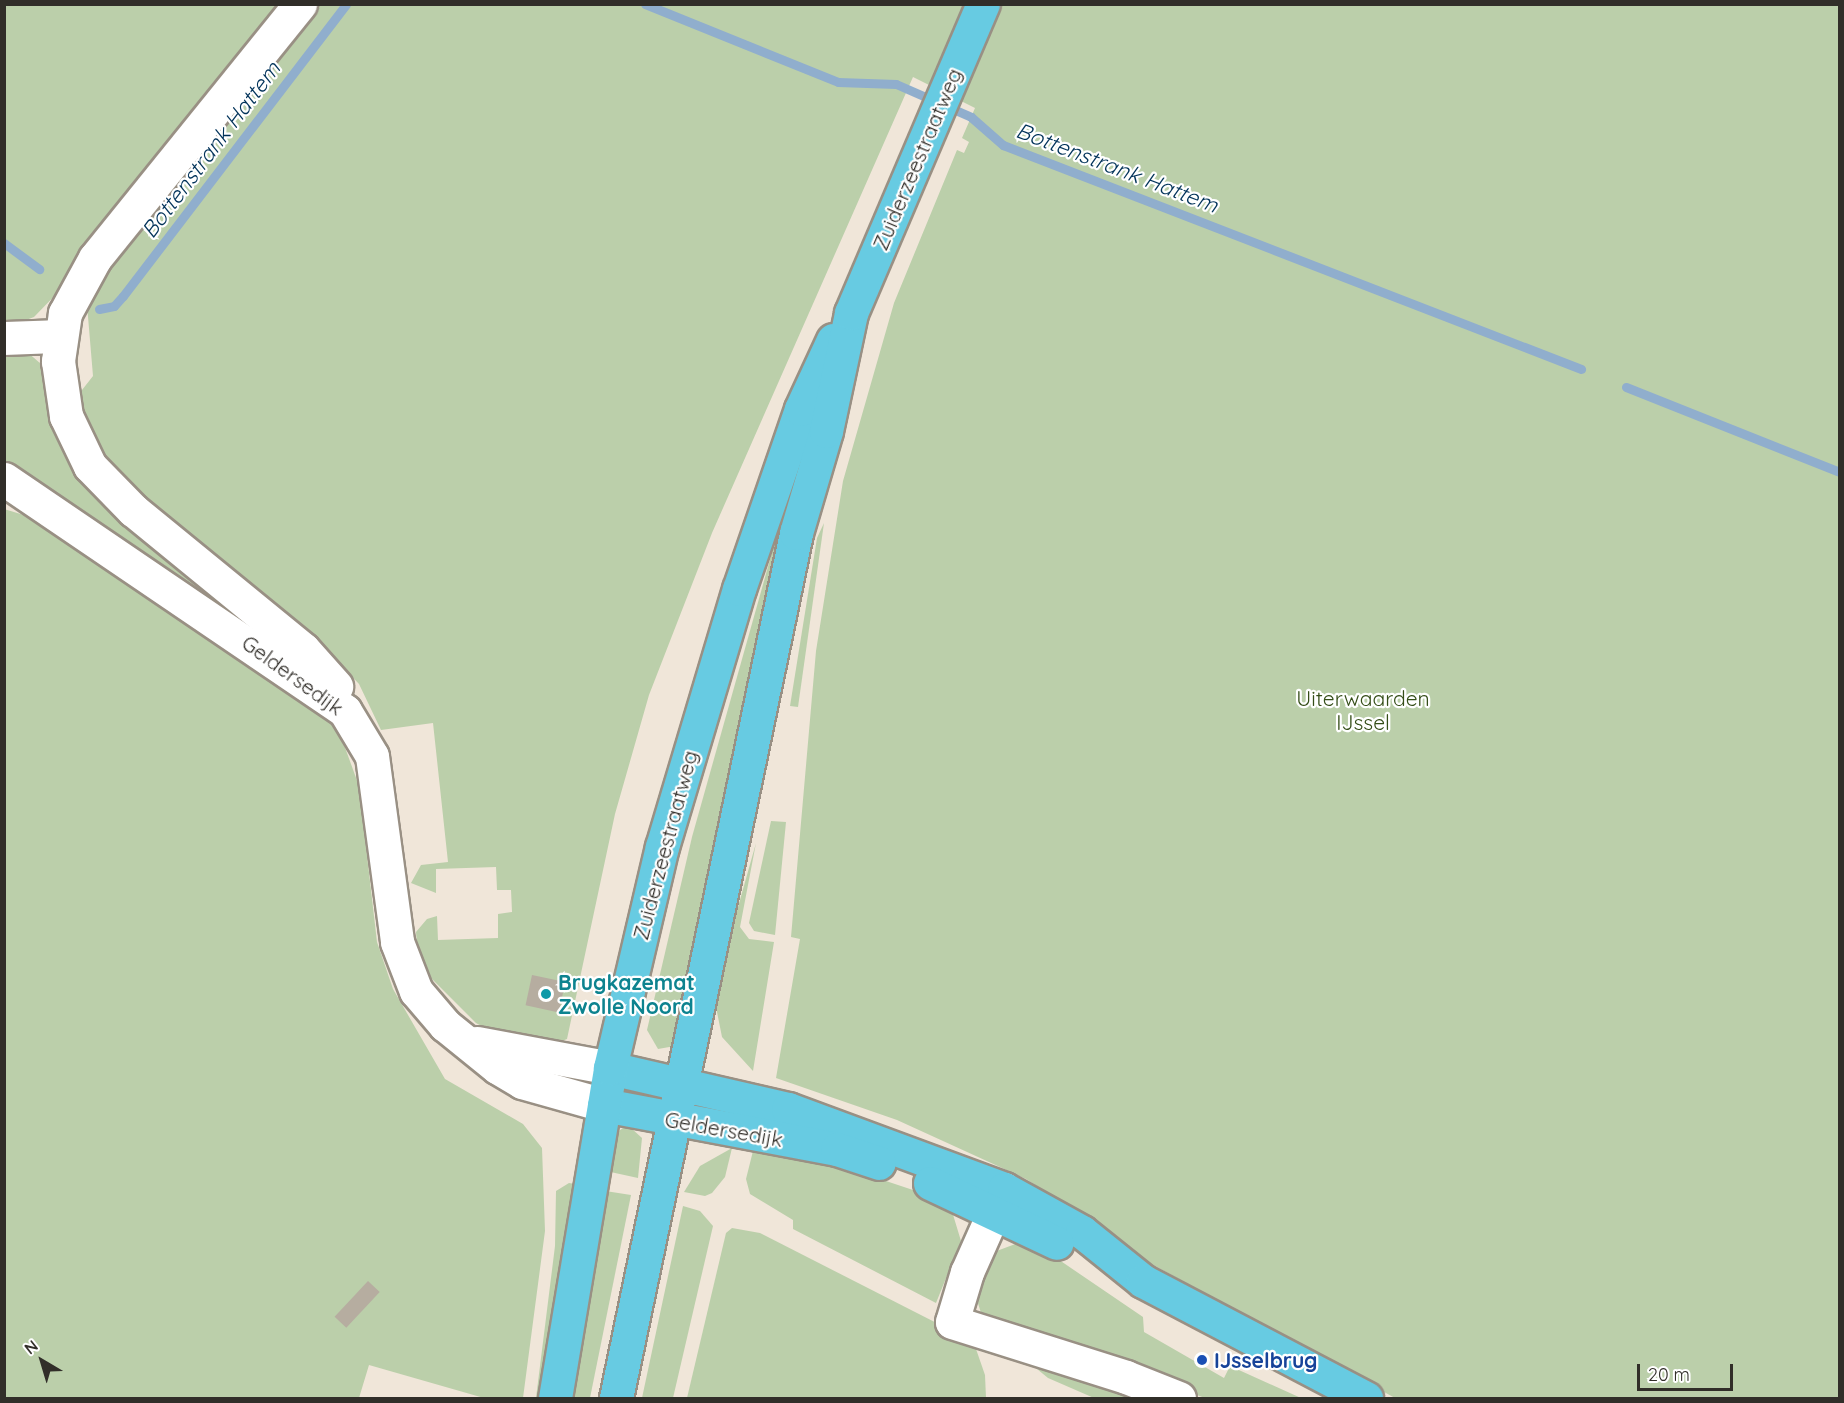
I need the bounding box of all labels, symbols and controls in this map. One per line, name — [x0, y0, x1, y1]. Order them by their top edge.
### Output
water label: Bottenstrank Hattem — [136, 57, 286, 243]
street label: Zuiderzeestraatweg — [867, 64, 967, 254]
water label: Bottenstrank Hattem — [1012, 117, 1222, 219]
street label: Geldersedijk — [237, 630, 349, 720]
park label: Uiterwaarden IJssel — [1296, 685, 1430, 735]
street label: Zuiderzeestraatweg — [628, 747, 702, 943]
place label: Brugkazemat Zwolle Noord — [558, 969, 695, 1019]
marker: Brugkazemat Zwolle Noord — [539, 987, 553, 1001]
street label: Geldersedijk — [663, 1106, 785, 1152]
north arrow — [12, 1331, 72, 1391]
text: N — [20, 1335, 42, 1358]
place label: IJsselbrug — [1214, 1347, 1317, 1373]
scale bar — [1640, 1352, 1736, 1390]
marker: IJsselbrug — [1195, 1353, 1209, 1367]
text: 20 m — [1648, 1363, 1690, 1386]

